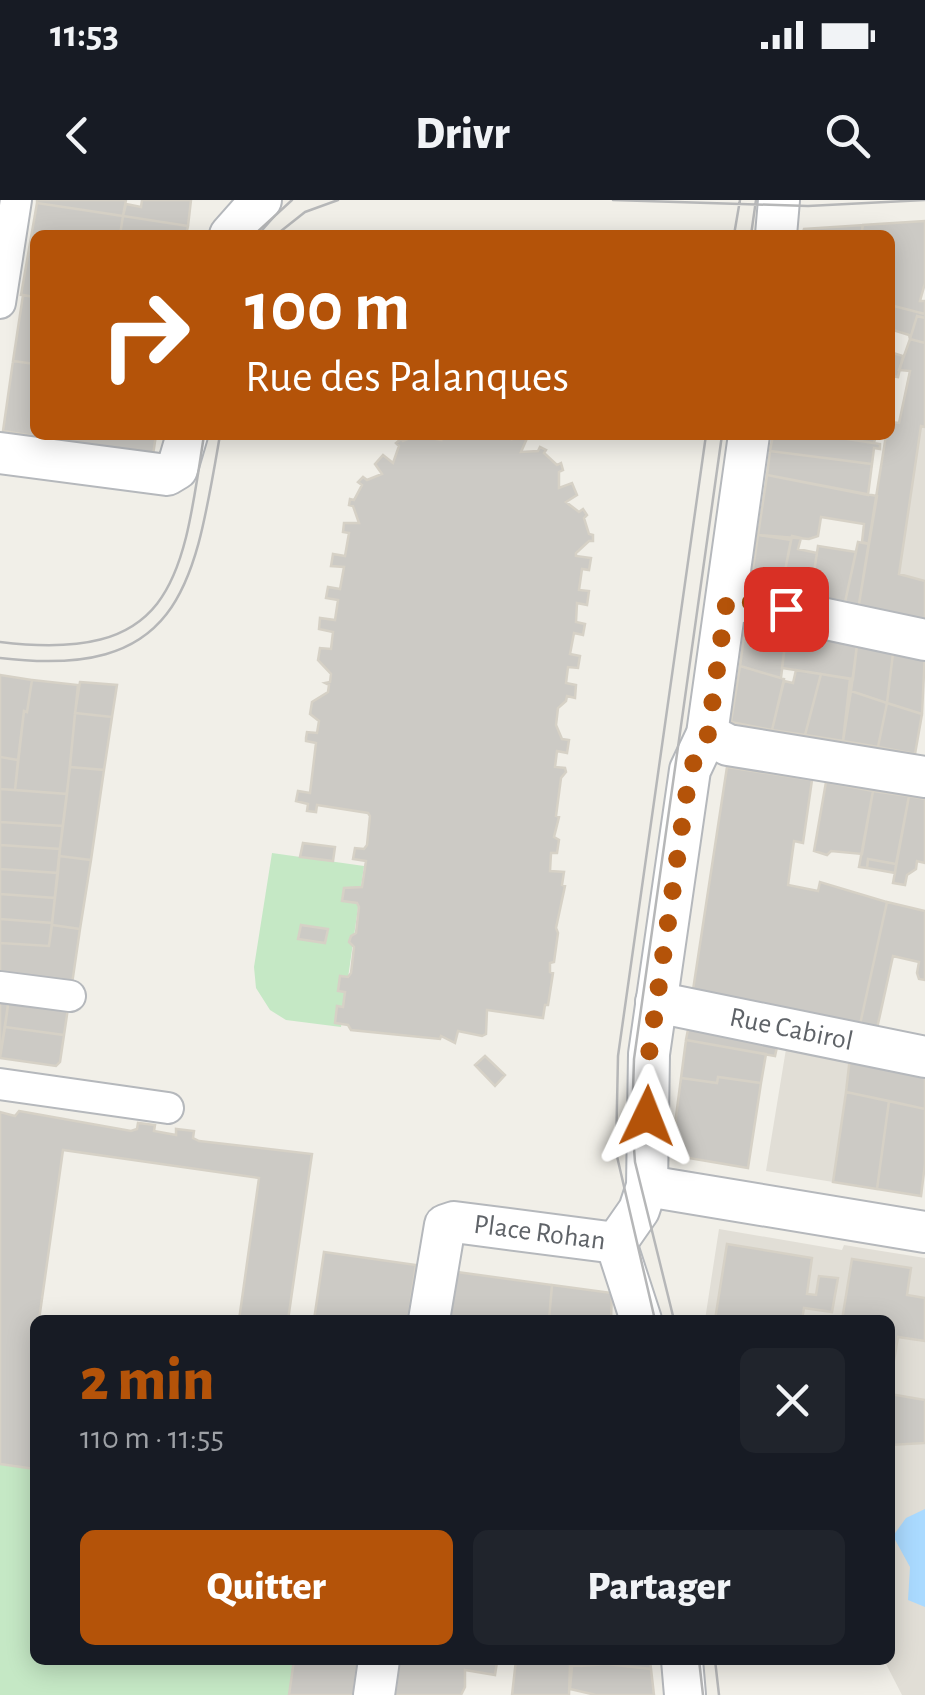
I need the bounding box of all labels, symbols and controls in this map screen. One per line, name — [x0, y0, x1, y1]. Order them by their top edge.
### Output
text: 11:53 — [50, 16, 119, 54]
icon: back — [50, 108, 105, 163]
icon: search — [820, 108, 875, 163]
text: Drivr — [415, 112, 510, 157]
icon: right — [80, 270, 210, 400]
text: 100 m — [245, 273, 410, 343]
text: Rue des Palanques — [245, 355, 569, 400]
pin — [744, 567, 829, 652]
icon: arrive — [759, 582, 814, 637]
street label: Rue Cabirol — [727, 1003, 855, 1056]
position arrow — [595, 1064, 699, 1168]
street label: Place Rohan — [472, 1211, 607, 1255]
button: close — [740, 1348, 845, 1453]
text: 2 min — [80, 1351, 214, 1411]
text: 110 m · 11:55 — [80, 1422, 224, 1454]
button: Quitter — [80, 1530, 453, 1645]
button: Partager — [473, 1530, 845, 1645]

